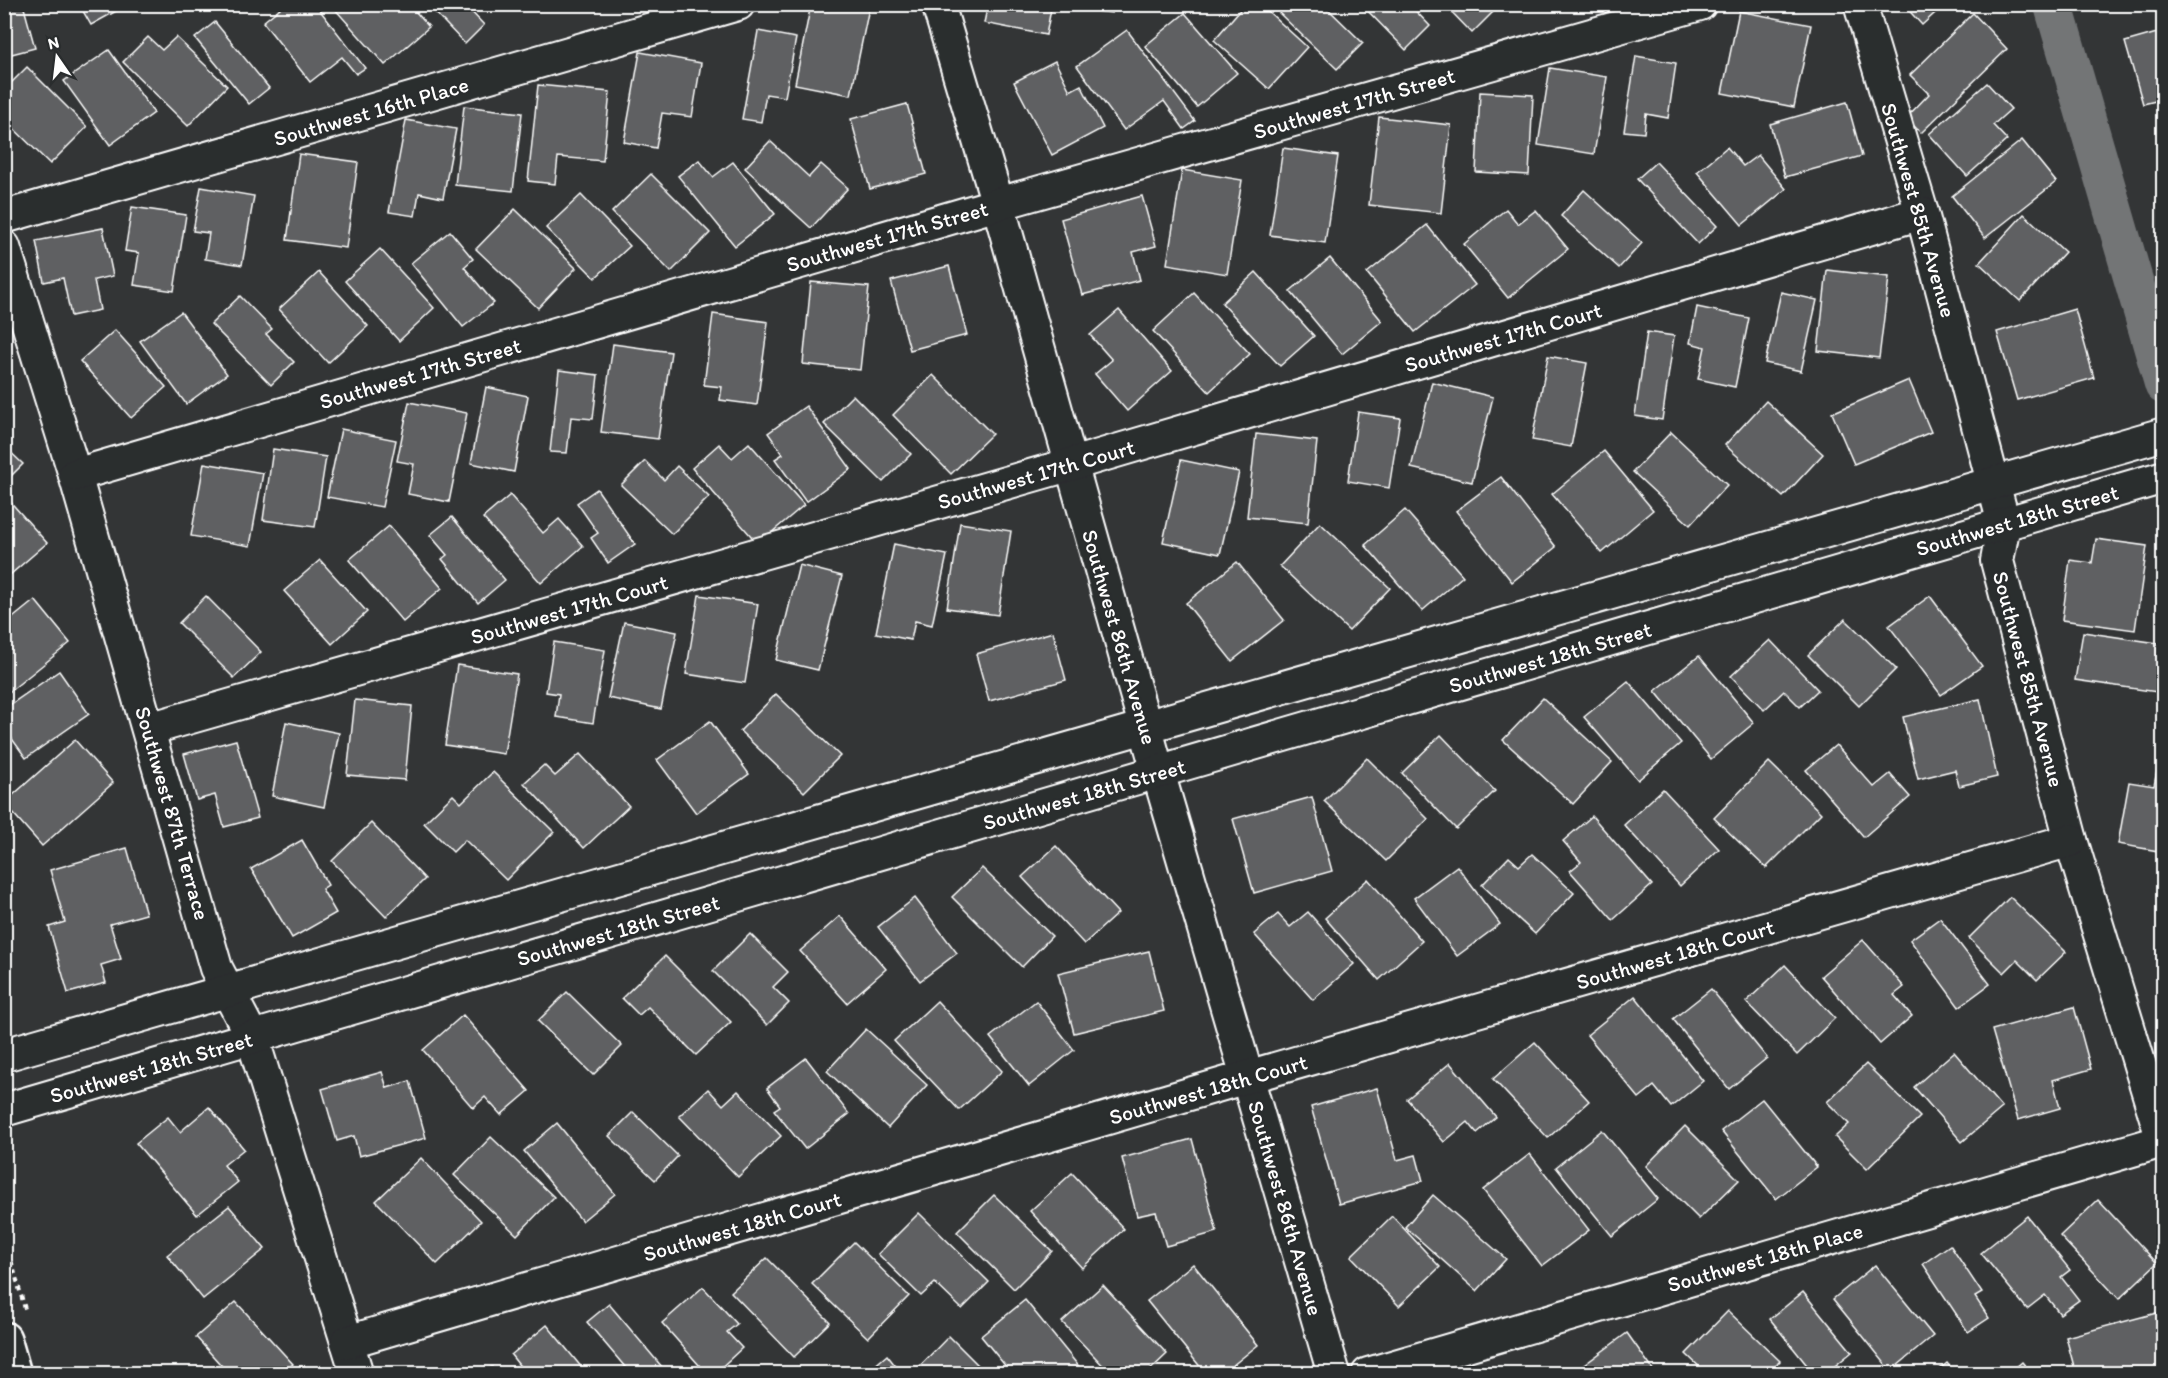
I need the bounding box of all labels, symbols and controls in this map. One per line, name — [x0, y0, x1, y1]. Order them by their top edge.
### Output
north arrow — [27, 27, 87, 87]
text: N — [46, 32, 61, 53]
street label: Southwest 17th Street — [1250, 62, 1458, 145]
street label: Southwest 16th Place — [271, 71, 472, 152]
street label: Southwest 85th Avenue — [1875, 100, 1962, 321]
street label: Southwest 17th Street — [783, 195, 991, 278]
street label: Southwest 17th Court — [1401, 296, 1605, 379]
street label: Southwest 17th Street — [316, 332, 524, 415]
street label: Southwest 17th Court — [934, 433, 1138, 516]
street label: Southwest 18th Street — [1913, 479, 2122, 562]
street label: Southwest 86th Avenue — [1076, 527, 1163, 748]
street label: Southwest 17th Court — [467, 568, 671, 651]
street label: Southwest 85th Avenue — [1987, 568, 2070, 790]
street label: Southwest 18th Street — [1446, 616, 1655, 699]
street label: Southwest 87th Terrace — [129, 703, 216, 923]
street label: Southwest 18th Street — [980, 753, 1189, 836]
street label: Southwest 18th Street — [514, 889, 723, 972]
street label: Southwest 18th Court — [1573, 913, 1777, 996]
street label: Southwest 18th Street — [47, 1026, 256, 1109]
street label: Southwest 18th Court — [1106, 1048, 1310, 1131]
street label: Southwest 86th Avenue — [1242, 1098, 1329, 1319]
street label: Southwest 18th Court — [640, 1185, 844, 1268]
street label: Southwest 18th Place — [1664, 1217, 1866, 1298]

